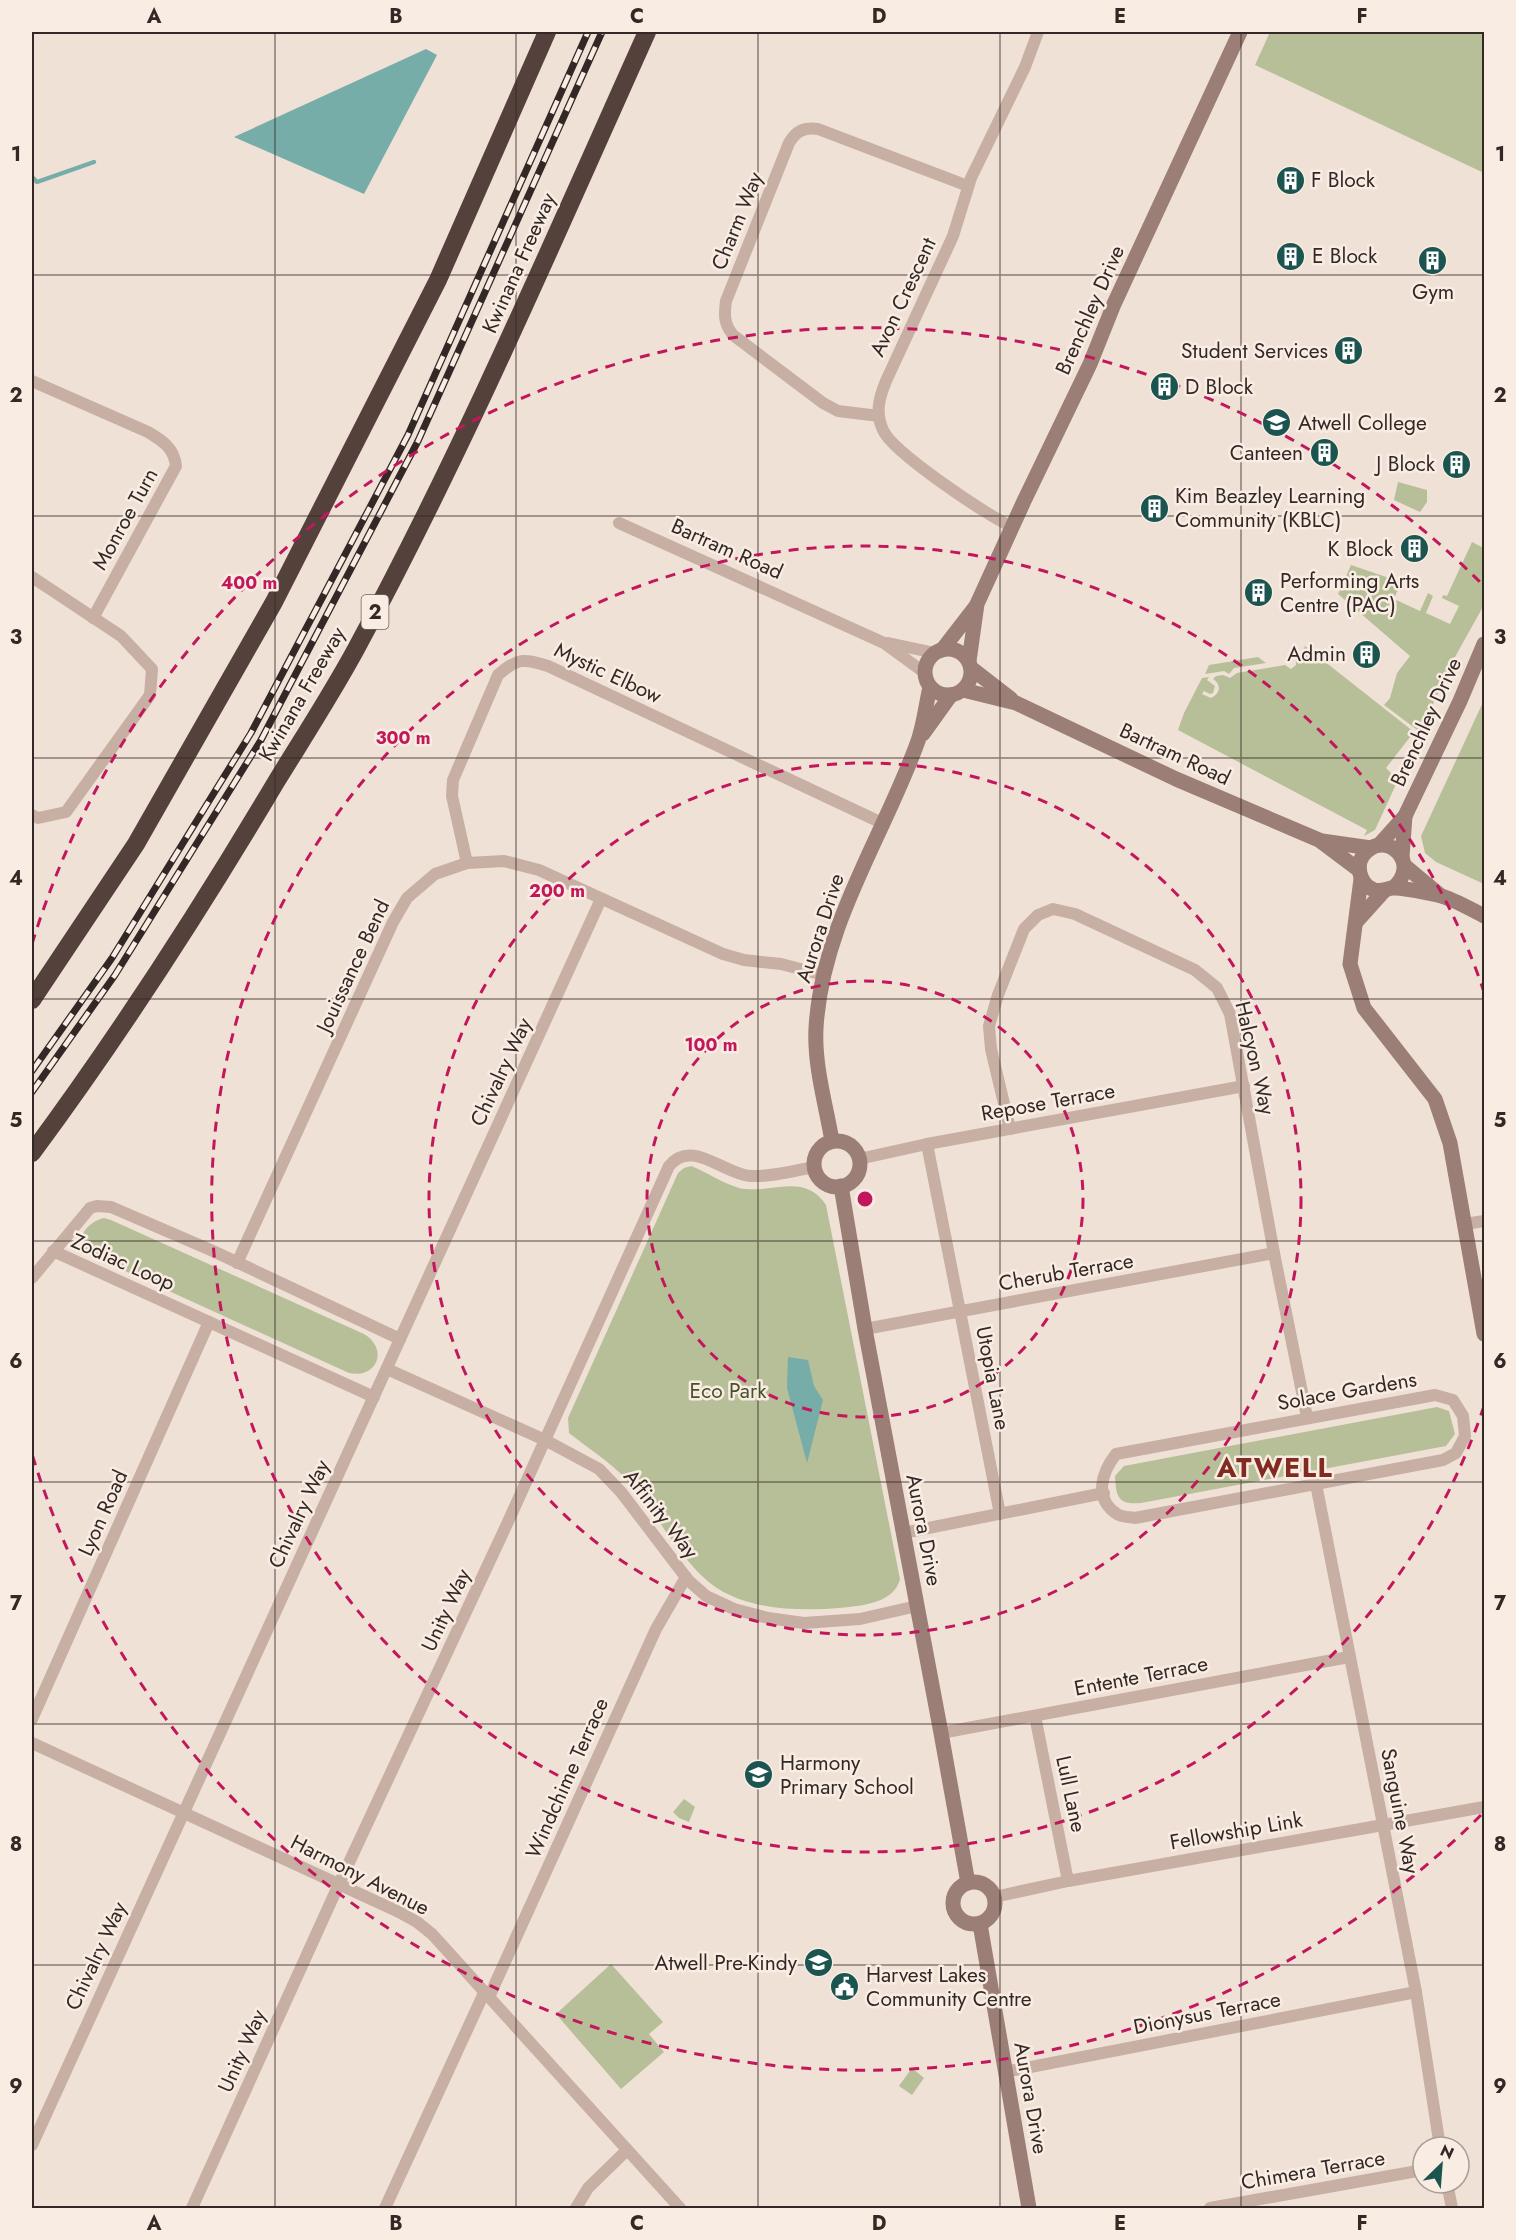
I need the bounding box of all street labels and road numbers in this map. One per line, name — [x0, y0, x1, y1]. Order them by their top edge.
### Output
street label: Charm Way — [704, 167, 771, 275]
street label: Kwinana Freeway — [475, 187, 564, 338]
street label: Avon Crescent — [862, 233, 944, 361]
street label: Brenchley Drive — [1048, 240, 1132, 380]
street label: Monroe Turn — [85, 463, 165, 575]
street label: Bartram Road — [666, 511, 788, 587]
road number: 2 — [362, 595, 388, 629]
street label: Kwinana Freeway — [251, 620, 353, 767]
street label: Mystic Elbow — [549, 635, 667, 711]
street label: Brenchley Drive — [1383, 652, 1469, 791]
street label: Bartram Road — [1115, 715, 1235, 793]
street label: Aurora Drive — [788, 869, 852, 986]
street label: Jouissance Bend — [308, 895, 397, 1040]
street label: Halcyon Way — [1227, 998, 1283, 1118]
street label: Chivalry Way — [463, 1012, 539, 1131]
street label: Repose Terrace — [979, 1075, 1117, 1129]
street label: Zodiac Loop — [66, 1226, 180, 1298]
street label: Cherub Terrace — [996, 1245, 1136, 1299]
street label: Utopia Lane — [968, 1324, 1018, 1433]
street label: Solace Gardens — [1275, 1364, 1419, 1418]
street label: Chivalry Way — [261, 1454, 337, 1573]
street label: Affinity Way — [616, 1463, 706, 1566]
street label: Lyon Road — [71, 1465, 135, 1561]
street label: Aurora Drive — [898, 1472, 950, 1589]
street label: Unity Way — [414, 1563, 479, 1656]
street label: Entente Terrace — [1072, 1648, 1211, 1704]
street label: Windchime Terrace — [518, 1693, 616, 1863]
street label: Sanguine Way — [1373, 1746, 1427, 1877]
street label: Lull Lane — [1048, 1753, 1094, 1835]
street label: Fellowship Link — [1167, 1804, 1305, 1857]
street label: Harmony Avenue — [285, 1827, 435, 1923]
street label: Chivalry Way — [58, 1896, 134, 2015]
street label: Dionysus Terrace — [1131, 1984, 1283, 2042]
street label: Unity Way — [210, 2004, 274, 2097]
street label: Aurora Drive — [1006, 2040, 1056, 2156]
street label: Chimera Terrace — [1239, 2143, 1387, 2197]

